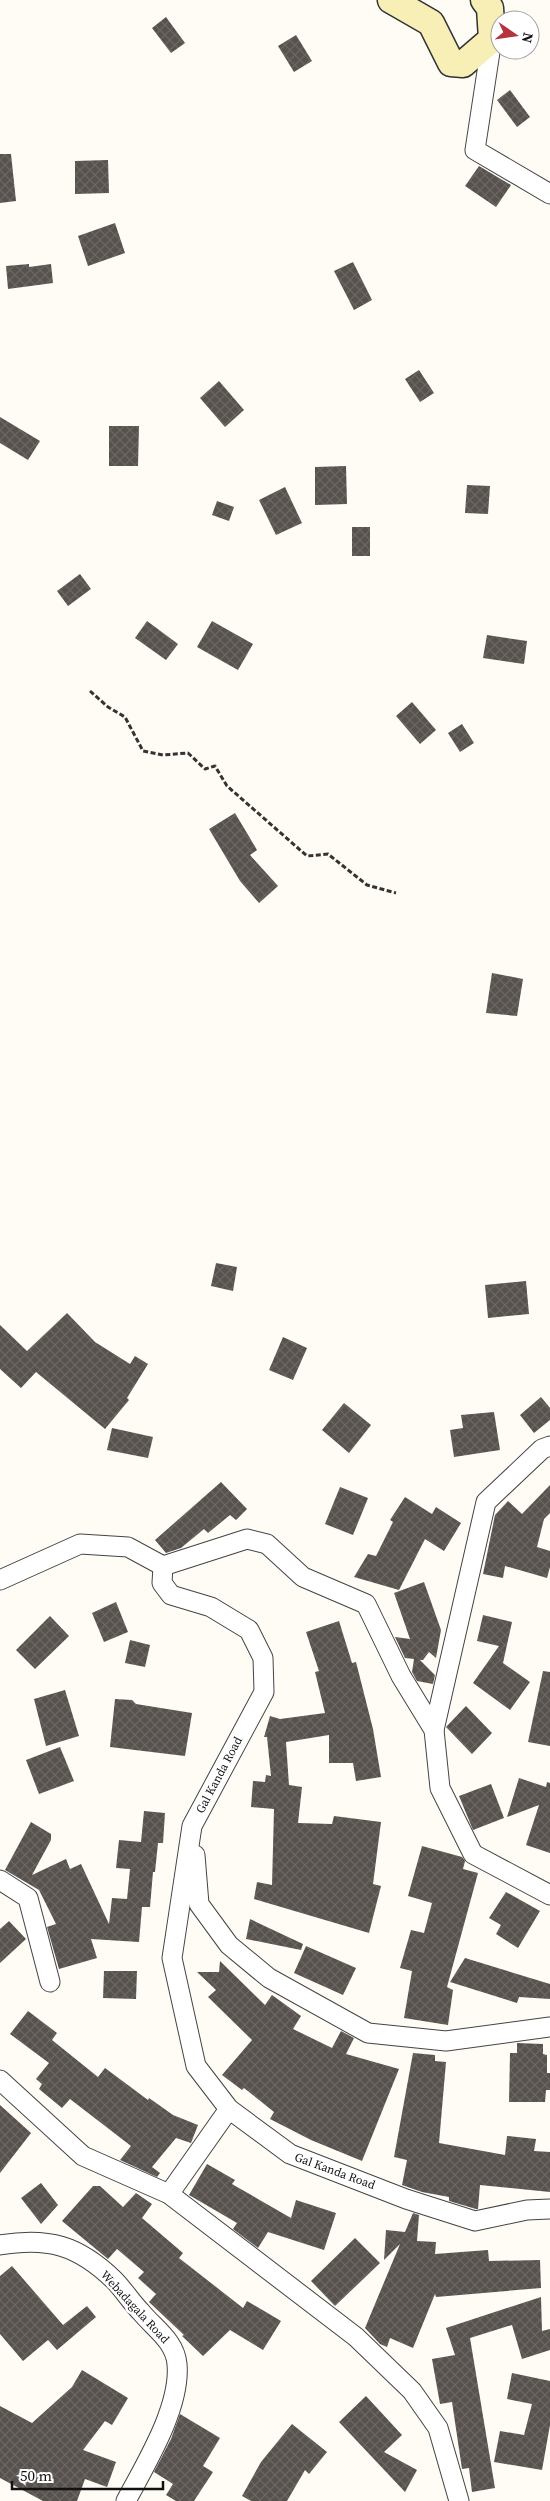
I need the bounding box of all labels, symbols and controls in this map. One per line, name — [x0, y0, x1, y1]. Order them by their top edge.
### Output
north arrow — [490, 10, 540, 60]
text: N — [517, 31, 539, 45]
street label: Gal Kanda Road — [192, 1734, 246, 1816]
street label: Gal Kanda Road — [292, 2149, 378, 2193]
street label: Webadagala Road — [97, 2267, 173, 2347]
scale bar — [12, 2458, 164, 2490]
text: 50 m — [20, 2465, 52, 2486]

